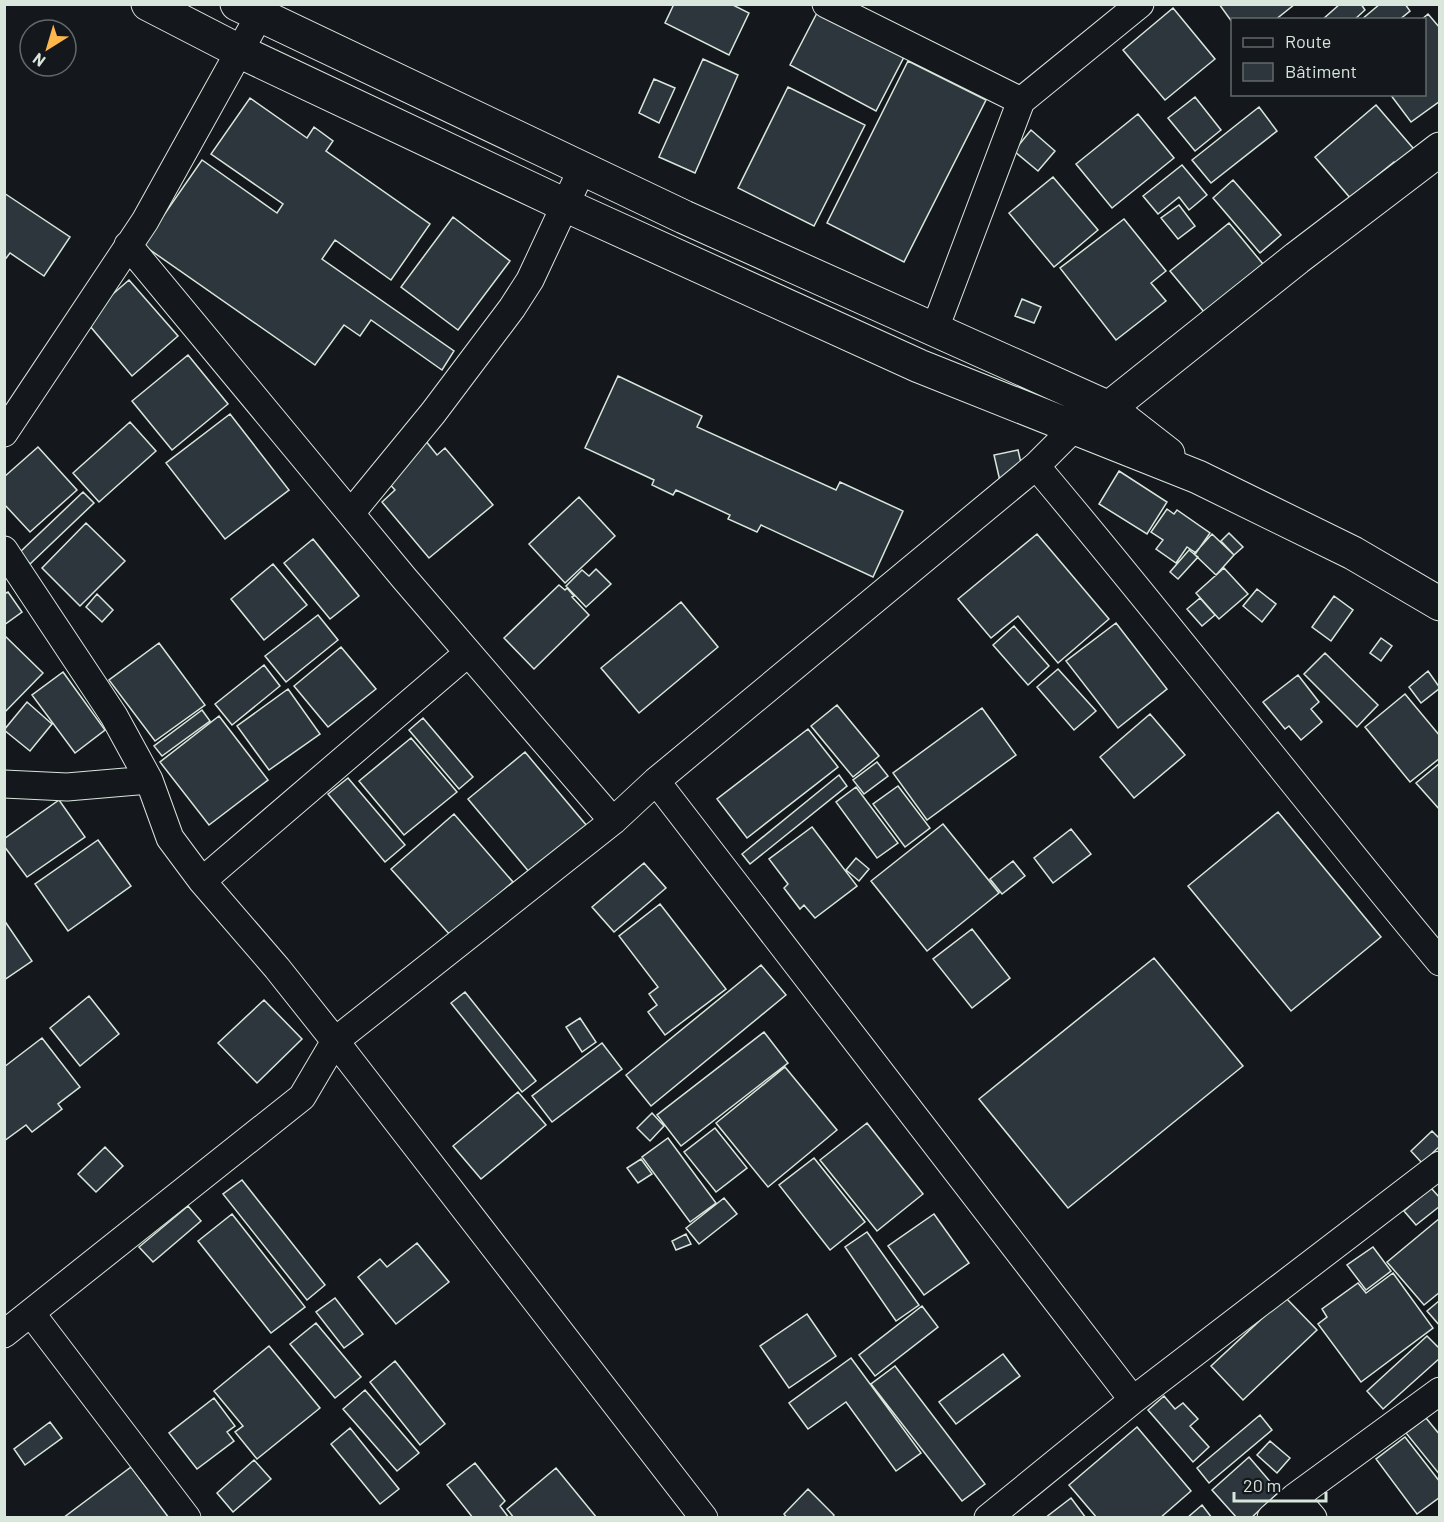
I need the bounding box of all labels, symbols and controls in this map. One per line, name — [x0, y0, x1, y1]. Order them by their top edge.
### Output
north arrow — [18, 18, 78, 78]
legend — [1231, 18, 1426, 96]
text: Route — [1285, 30, 1331, 52]
text: N — [29, 50, 49, 71]
text: Bâtiment — [1285, 60, 1357, 82]
scale bar — [1234, 1465, 1326, 1503]
text: 20 m — [1243, 1474, 1281, 1496]

